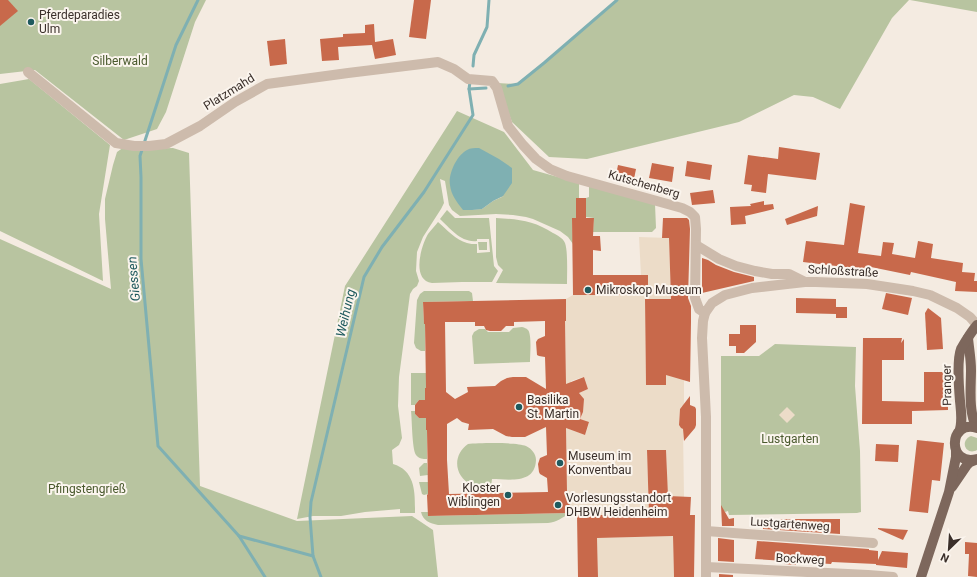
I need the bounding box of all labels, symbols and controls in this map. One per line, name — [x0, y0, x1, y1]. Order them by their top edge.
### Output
place label: Pferdeparadies Ulm — [39, 8, 120, 36]
marker: Pferdeparadies Ulm — [26, 17, 36, 27]
park label: Silberwald — [92, 54, 148, 68]
street label: Platzmahd — [201, 71, 257, 113]
street label: Kutschenberg — [607, 167, 681, 201]
water label: Giessen — [124, 256, 143, 302]
street label: Schloßstraße — [807, 262, 879, 280]
place label: Mikroskop Museum — [596, 283, 702, 297]
marker: Mikroskop Museum — [583, 285, 593, 295]
water label: Weihung — [333, 288, 358, 339]
street label: Pranger — [940, 364, 954, 406]
place label: Basilika St. Martin — [527, 393, 579, 421]
marker: Basilika St. Martin — [514, 402, 524, 412]
park label: Lustgarten — [761, 432, 819, 446]
place label: Museum im Konventbau — [568, 449, 631, 477]
marker: Museum im Konventbau — [555, 458, 565, 468]
place label: Kloster Wiblingen — [448, 481, 500, 509]
park label: Pfingstengrieß — [48, 482, 126, 496]
marker: Kloster Wiblingen — [503, 490, 513, 500]
place label: Vorlesungsstandort DHBW Heidenheim — [566, 491, 671, 519]
marker: Vorlesungsstandort DHBW Heidenheim — [553, 500, 563, 510]
street label: Lustgartenweg — [750, 514, 830, 534]
north arrow — [929, 529, 969, 569]
text: N — [939, 550, 951, 565]
street label: Bockweg — [775, 551, 825, 567]

